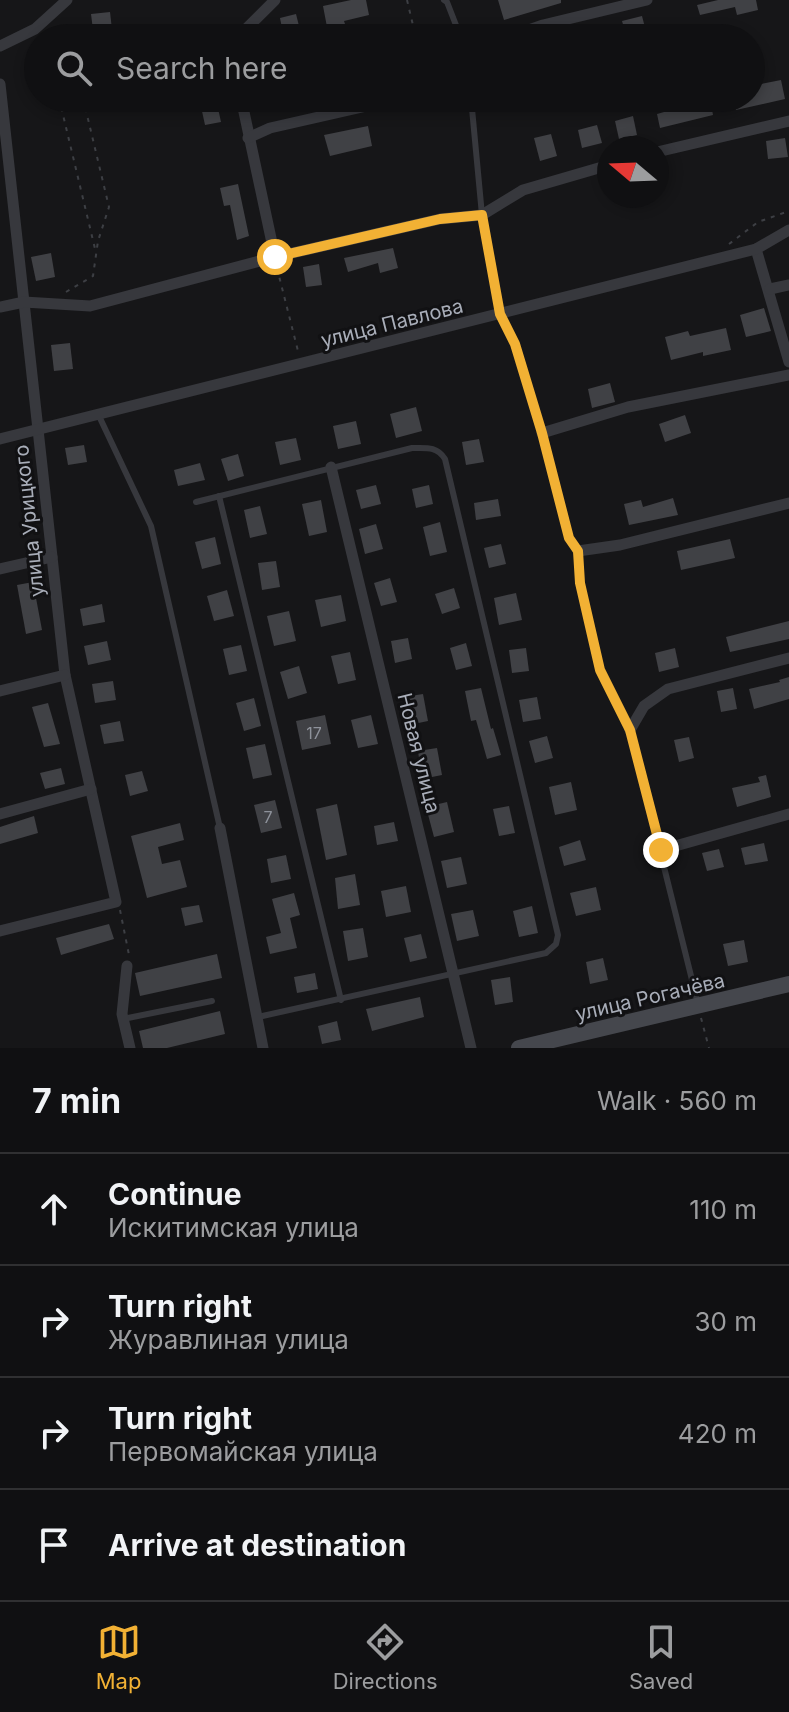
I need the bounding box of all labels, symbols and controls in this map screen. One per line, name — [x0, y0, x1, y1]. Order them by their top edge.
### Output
search box — [24, 24, 765, 112]
icon: search — [52, 46, 96, 90]
text: Search here — [116, 50, 288, 86]
north arrow — [597, 136, 669, 208]
route start — [257, 239, 293, 275]
street label: улица Павлова — [318, 294, 466, 352]
street label: улица Урицкого — [9, 444, 49, 598]
street label: Новая улица — [392, 690, 446, 816]
house number: 17 — [306, 723, 322, 743]
house number: 7 — [263, 807, 273, 827]
route end — [643, 832, 679, 868]
street label: улица Рогачёва — [573, 968, 727, 1026]
text: 7 min — [32, 1080, 121, 1121]
text: Walk · 560 m — [597, 1085, 757, 1116]
text: Continue — [108, 1176, 242, 1212]
icon: ahead — [32, 1187, 76, 1231]
text: 110 m — [689, 1194, 757, 1225]
text: Искитимская улица — [108, 1212, 359, 1243]
text: Turn right — [108, 1288, 252, 1324]
icon: right — [32, 1299, 76, 1343]
text: 30 m — [694, 1306, 757, 1337]
text: Журавлиная улица — [108, 1324, 349, 1355]
text: Turn right — [108, 1400, 252, 1436]
icon: right — [32, 1411, 76, 1455]
text: 420 m — [678, 1418, 757, 1449]
text: Первомайская улица — [108, 1436, 378, 1467]
icon: arrive — [32, 1523, 76, 1567]
text: Arrive at destination — [108, 1527, 406, 1563]
tab: Map — [96, 1620, 141, 1694]
tab: Directions — [333, 1620, 438, 1694]
tab: Saved — [629, 1620, 693, 1694]

